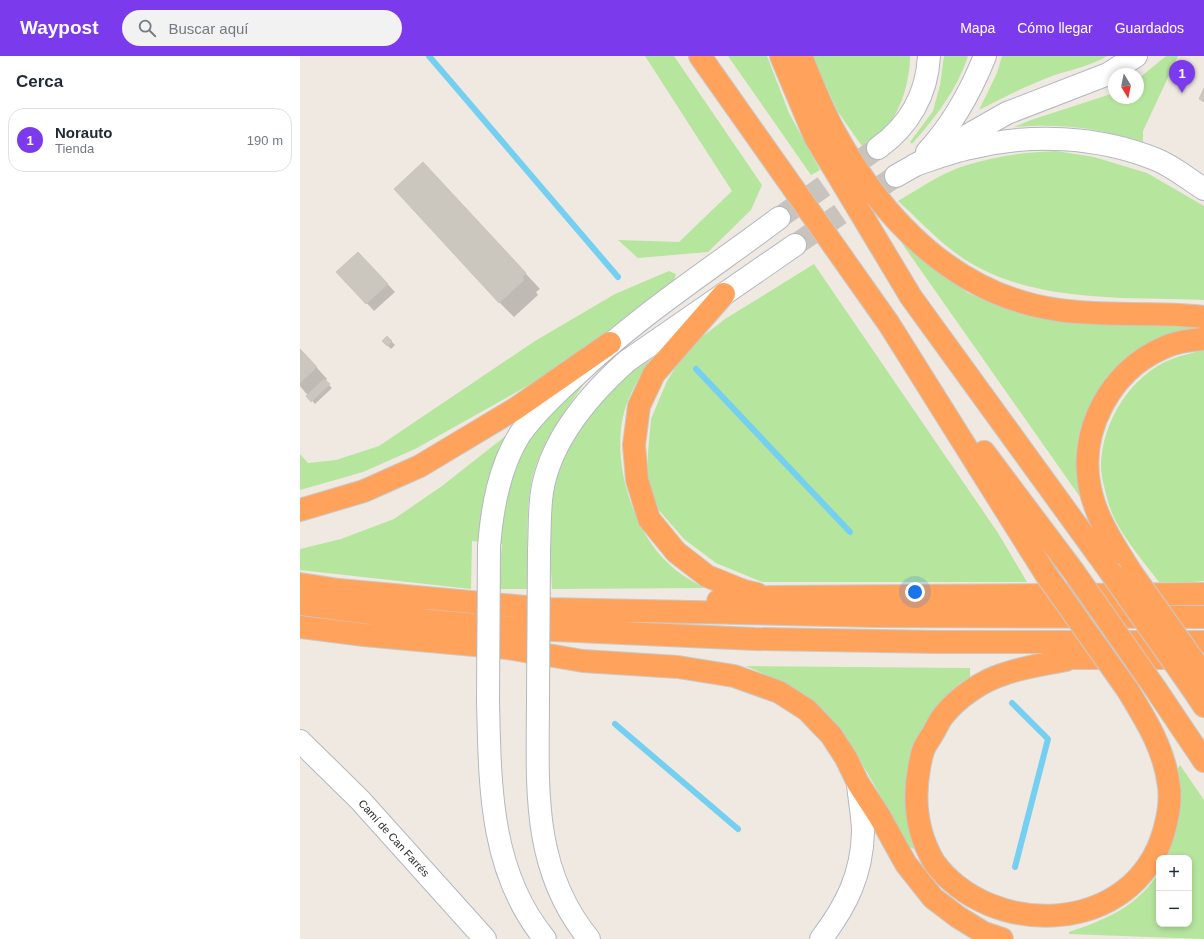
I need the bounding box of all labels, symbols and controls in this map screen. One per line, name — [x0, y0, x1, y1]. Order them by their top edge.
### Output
search box — [122, 10, 402, 46]
text: Waypost — [20, 17, 98, 38]
icon: search — [136, 17, 158, 39]
text: Buscar aquí — [168, 20, 249, 37]
text: Mapa — [960, 20, 995, 36]
text: Cómo llegar — [1017, 20, 1093, 36]
text: Guardados — [1115, 20, 1184, 36]
pin: 1 — [1169, 60, 1195, 93]
north arrow — [1108, 68, 1144, 104]
text: Cerca — [16, 72, 63, 91]
text: Norauto — [55, 124, 113, 141]
text: 1 — [26, 133, 34, 148]
text: 190 m — [247, 133, 283, 148]
text: Tienda — [55, 141, 94, 156]
your location — [905, 582, 925, 602]
street label: Camí de Can Farrés — [356, 797, 432, 879]
map controls — [1156, 855, 1192, 927]
button: + — [1156, 855, 1192, 891]
button: − — [1156, 891, 1192, 927]

